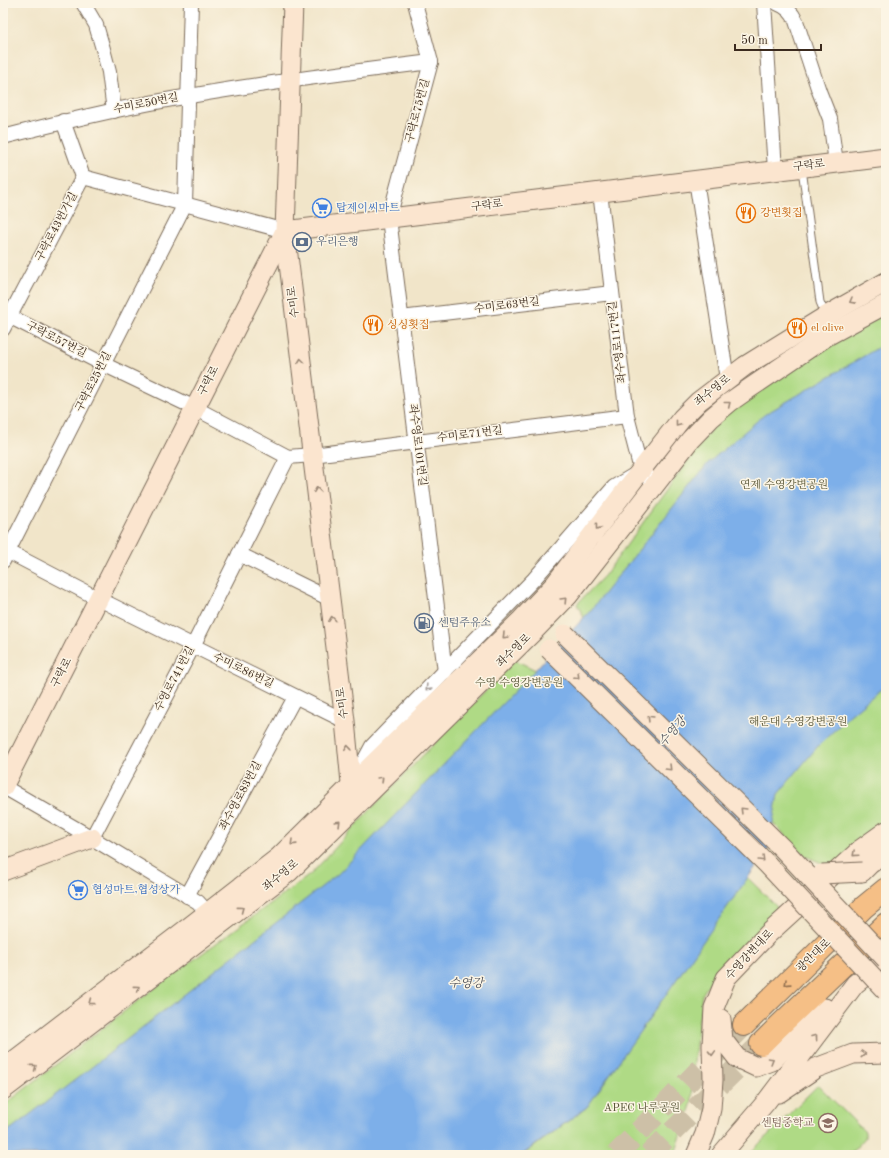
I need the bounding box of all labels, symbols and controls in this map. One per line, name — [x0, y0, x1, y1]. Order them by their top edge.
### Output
scale bar — [735, 26, 821, 52]
text: 50 m — [741, 34, 768, 47]
street label: 구락로75번길 — [403, 77, 432, 144]
street label: 수미로50번길 — [112, 91, 179, 116]
street label: 구락로 — [792, 158, 826, 173]
street label: 구락로43번가길 — [33, 190, 80, 263]
supermarket icon: 탑제이씨마트 — [311, 197, 333, 219]
street label: 구락로 — [470, 198, 504, 213]
place label: 탑제이씨마트 — [336, 202, 400, 214]
restaurant icon: 강변횟집 — [735, 202, 757, 224]
place label: 강변횟집 — [760, 206, 803, 219]
bank icon: 우리은행 — [291, 231, 313, 253]
place label: 우리은행 — [316, 236, 359, 248]
street label: 수미로 — [286, 285, 301, 319]
street label: 수미로63번길 — [474, 296, 540, 315]
one-way arrow — [849, 296, 856, 304]
street label: 좌수영로117번길 — [606, 300, 629, 384]
restaurant icon: 싱싱횟집 — [362, 314, 384, 336]
restaurant icon: el olive — [786, 317, 808, 339]
place label: 싱싱횟집 — [387, 318, 430, 331]
street label: 구락로57번길 — [24, 319, 88, 360]
place label: el olive — [811, 323, 844, 334]
street label: 구락로25번길 — [73, 350, 114, 414]
one-way arrow — [297, 358, 306, 364]
street label: 구락로 — [196, 364, 221, 398]
street label: 좌수영로 — [692, 372, 733, 409]
one-way arrow — [723, 402, 730, 409]
street label: 좌수영로101번길 — [406, 403, 429, 487]
one-way arrow — [676, 419, 683, 426]
street label: 수미로71번길 — [437, 425, 503, 444]
park label: 연제 수영강변공원 — [740, 479, 828, 491]
one-way arrow — [313, 487, 322, 493]
one-way arrow — [596, 522, 603, 529]
one-way arrow — [559, 597, 567, 605]
fuel station icon: 센텀주유소 — [413, 612, 435, 634]
one-way arrow — [328, 616, 337, 622]
place label: 센텀주유소 — [438, 617, 492, 629]
street label: 좌수영로 — [494, 631, 533, 670]
one-way arrow — [502, 631, 510, 639]
street label: 수영로741번길 — [152, 644, 197, 713]
street label: 수미로86번길 — [211, 651, 275, 690]
street label: 구락로 — [49, 656, 74, 690]
one-way arrow — [572, 671, 580, 679]
park label: 수영 수영강변공원 — [475, 677, 563, 689]
one-way arrow — [426, 683, 433, 691]
street label: 수미로 — [335, 686, 350, 720]
water label: 수영강 — [656, 712, 691, 749]
one-way arrow — [647, 715, 655, 723]
park label: 해운대 수영강변공원 — [749, 716, 847, 728]
one-way arrow — [344, 745, 353, 751]
street label: 좌수영로83번길 — [217, 759, 264, 832]
one-way arrow — [664, 763, 672, 771]
one-way arrow — [377, 776, 384, 784]
one-way arrow — [740, 807, 748, 815]
one-way arrow — [333, 820, 341, 827]
one-way arrow — [290, 838, 298, 846]
one-way arrow — [852, 850, 860, 857]
one-way arrow — [757, 854, 765, 862]
street label: 좌수영로 — [261, 857, 301, 894]
supermarket icon: 협성마트,협성상가 — [67, 879, 89, 901]
place label: 협성마트,협성상가 — [92, 884, 180, 896]
one-way arrow — [237, 906, 244, 913]
street label: 수영강변대로 — [724, 927, 776, 982]
street label: 광안대로 — [794, 936, 833, 975]
water label: 수영강 — [449, 976, 486, 990]
one-way arrow — [784, 978, 792, 986]
one-way arrow — [133, 985, 140, 992]
one-way arrow — [88, 997, 95, 1005]
one-way arrow — [811, 1035, 818, 1042]
one-way arrow — [708, 1050, 716, 1056]
one-way arrow — [860, 1050, 866, 1058]
one-way arrow — [766, 1058, 773, 1065]
one-way arrow — [30, 1064, 37, 1071]
park label: APEC 나루공원 — [604, 1102, 680, 1114]
school or university icon: 센텀중학교 — [817, 1112, 839, 1134]
place label: 센텀중학교 — [761, 1117, 814, 1129]

